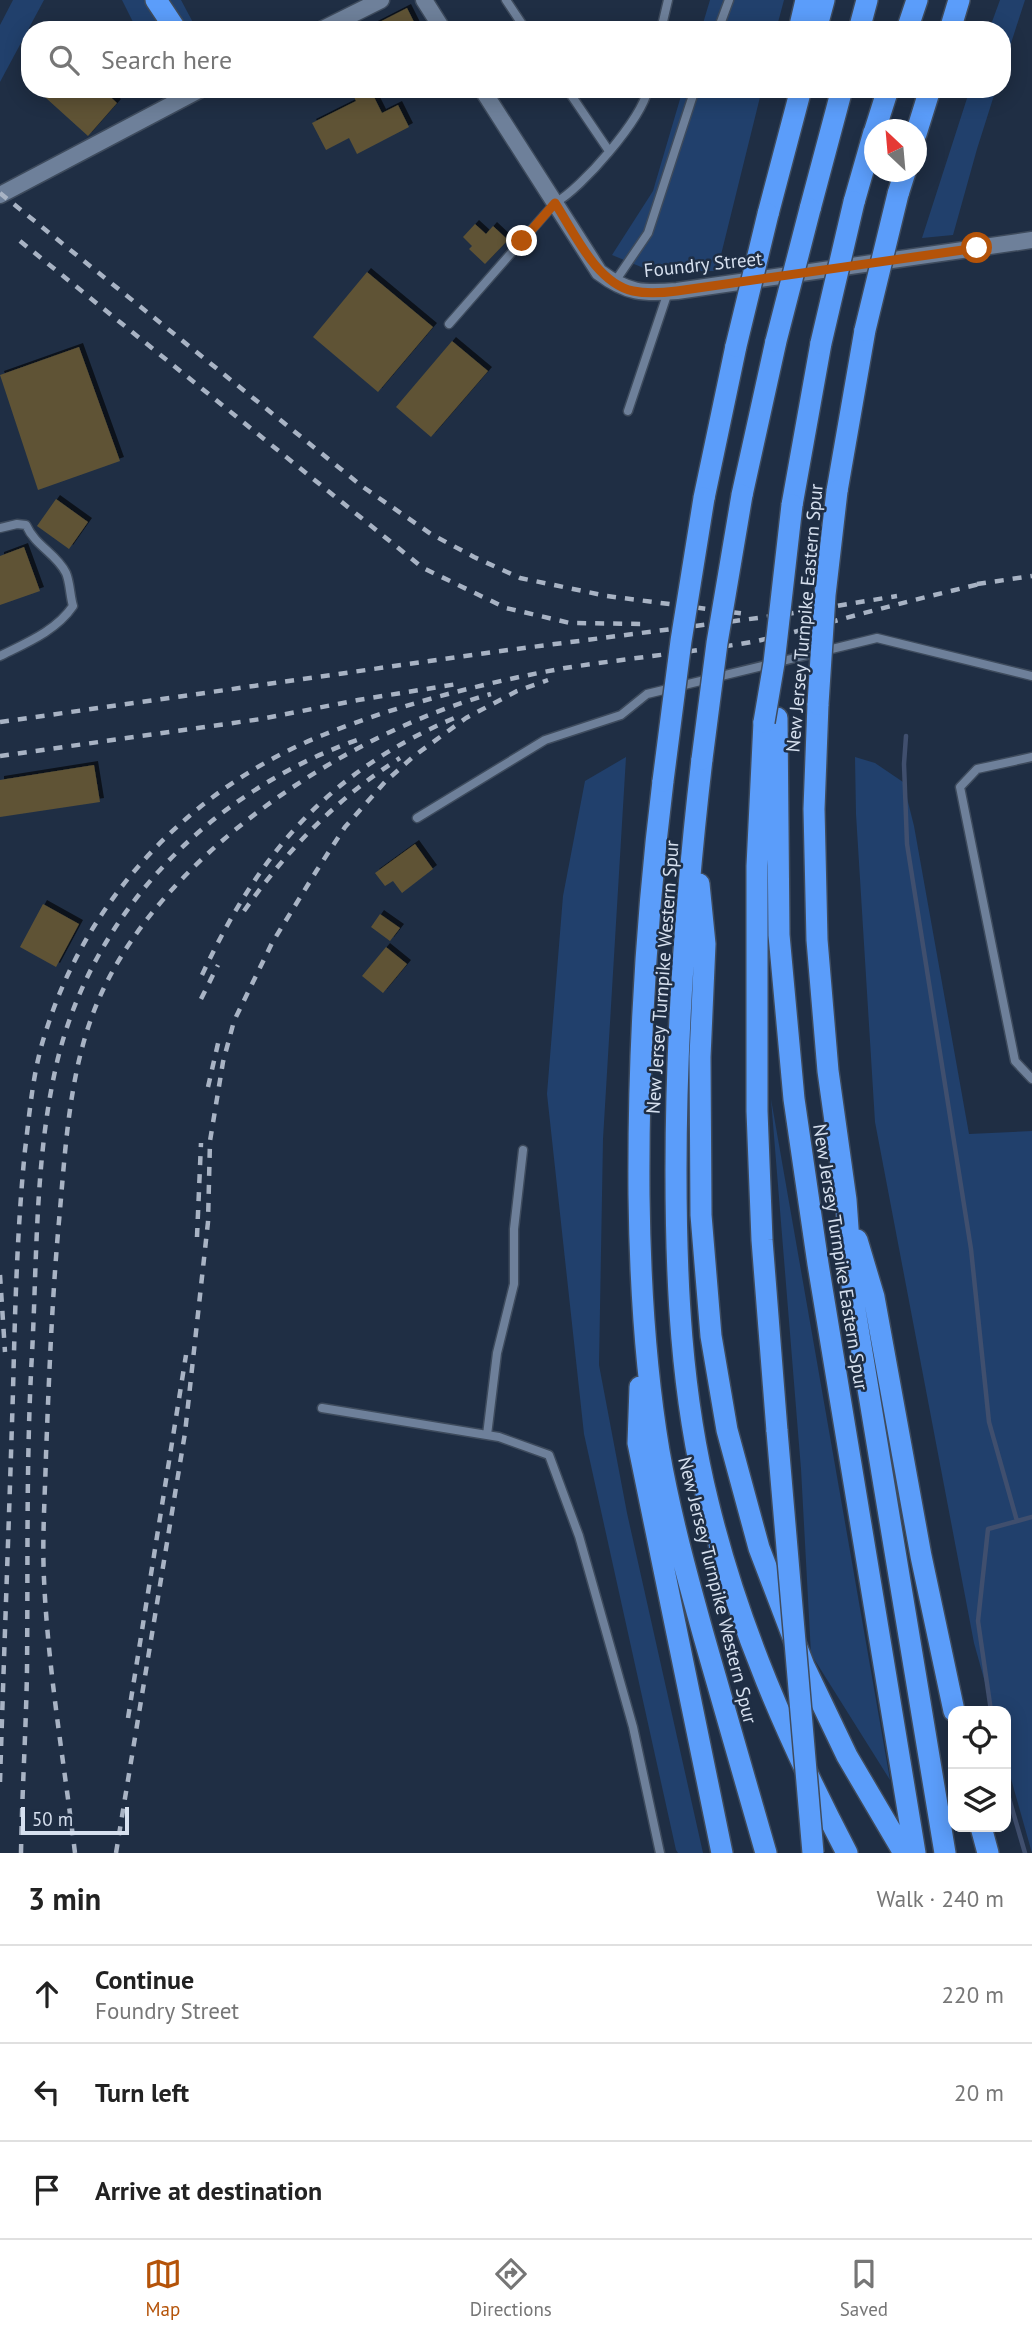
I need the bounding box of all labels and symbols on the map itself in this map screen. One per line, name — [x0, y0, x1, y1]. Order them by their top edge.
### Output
north arrow — [864, 119, 927, 182]
route end — [506, 225, 537, 256]
route start — [961, 232, 992, 263]
street label: Foundry Street — [643, 246, 764, 282]
street label: New Jersey Turnpike Eastern Spur — [780, 482, 828, 753]
street label: New Jersey Turnpike Western Spur — [640, 839, 684, 1115]
street label: New Jersey Turnpike Eastern Spur — [808, 1122, 874, 1392]
street label: New Jersey Turnpike Western Spur — [673, 1454, 763, 1726]
scale bar — [21, 1804, 130, 1836]

